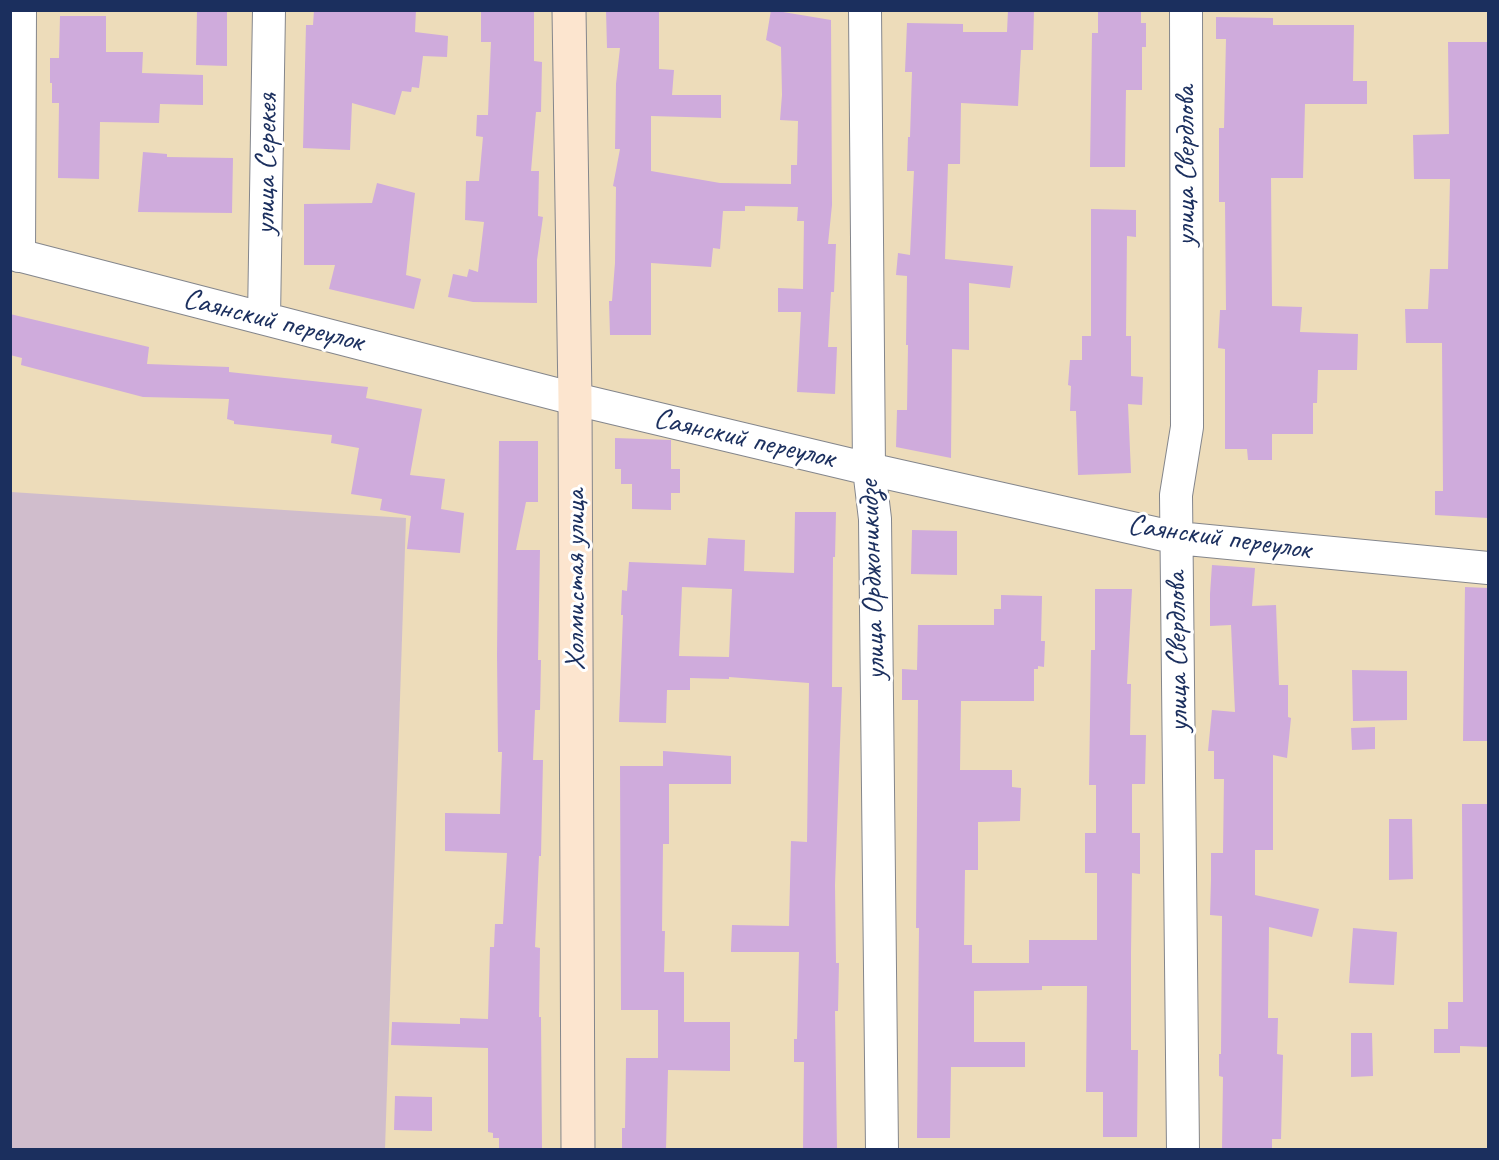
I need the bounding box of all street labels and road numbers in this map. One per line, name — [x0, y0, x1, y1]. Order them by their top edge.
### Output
street label: улица Свердлова — [1168, 86, 1204, 246]
street label: улица Серекея — [248, 93, 286, 235]
street label: Саянский переулок — [179, 281, 367, 361]
street label: Саянский переулок — [650, 401, 838, 477]
street label: улица Орджоникидзе — [852, 479, 894, 681]
street label: Холмистая улица — [558, 489, 594, 671]
street label: Саянский переулок — [1125, 507, 1313, 569]
street label: улица Свердлова — [1159, 572, 1197, 732]

